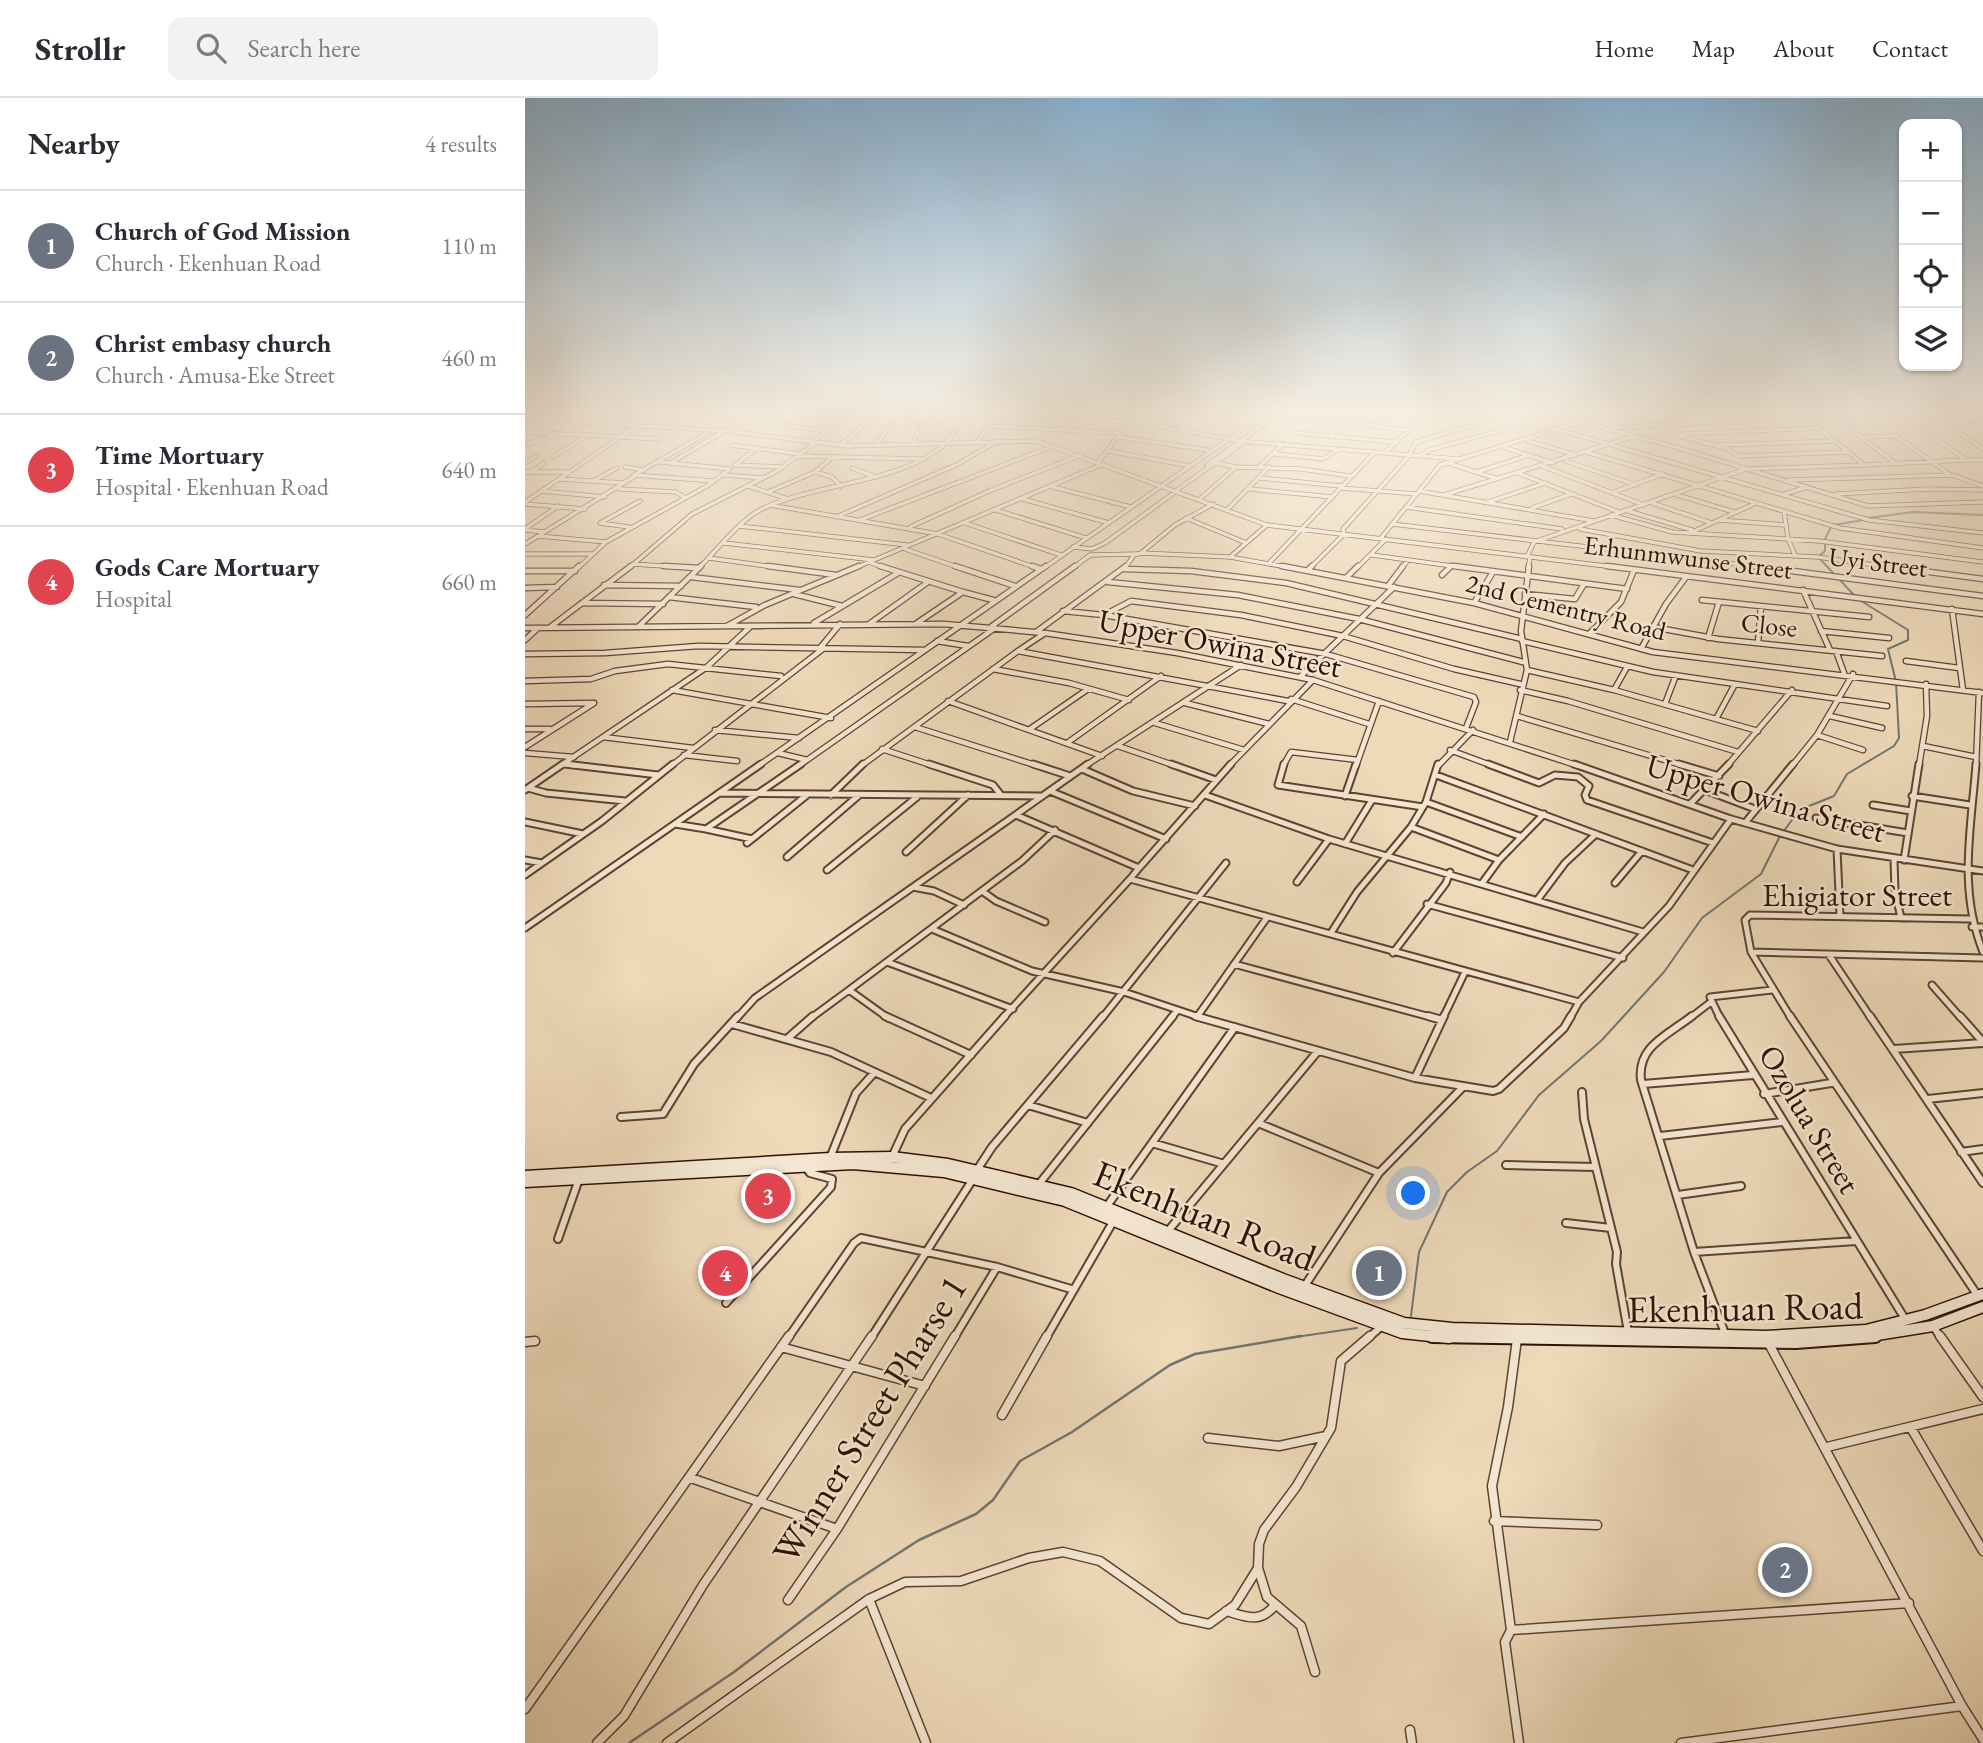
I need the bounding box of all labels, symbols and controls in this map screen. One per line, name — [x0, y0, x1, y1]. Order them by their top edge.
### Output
search box — [168, 17, 658, 80]
text: Strollr — [35, 27, 126, 70]
icon: search — [192, 29, 230, 67]
text: Search here — [248, 31, 360, 65]
text: Home — [1594, 33, 1654, 64]
text: Map — [1692, 33, 1735, 64]
text: About — [1773, 33, 1834, 64]
text: Contact — [1872, 33, 1948, 64]
map controls — [1899, 119, 1962, 371]
button: + — [1899, 119, 1962, 182]
text: Nearby — [28, 124, 120, 163]
text: 4 results — [425, 129, 497, 159]
button: − — [1899, 182, 1962, 245]
text: Church of God Mission — [95, 214, 351, 248]
text: 1 — [45, 231, 57, 261]
text: 110 m — [441, 231, 497, 261]
button: locate — [1899, 245, 1962, 308]
text: Church · Ekenhuan Road — [95, 248, 321, 278]
button: layers — [1899, 308, 1962, 371]
text: Christ embasy church — [95, 326, 331, 360]
text: 2 — [45, 343, 57, 373]
text: 460 m — [441, 343, 497, 373]
text: Church · Amusa-Eke Street — [95, 360, 335, 390]
text: Time Mortuary — [95, 438, 264, 472]
text: 3 — [45, 455, 57, 485]
text: 640 m — [441, 455, 497, 485]
text: Hospital · Ekenhuan Road — [95, 472, 329, 502]
street label: Erhunmwunse Street — [1582, 527, 1794, 587]
street label: Uyi Street — [1827, 539, 1929, 585]
text: Gods Care Mortuary — [95, 550, 320, 584]
street label: 2nd Cementry Road — [1462, 566, 1670, 649]
text: 4 — [45, 567, 57, 597]
text: 660 m — [441, 567, 497, 597]
text: Hospital — [95, 584, 172, 614]
street label: Upper Owina Street — [1095, 599, 1345, 687]
street label: Close — [1739, 605, 1799, 645]
street label: Upper Owina Street — [1642, 744, 1890, 852]
street label: Ehigiator Street — [1762, 874, 1952, 916]
street label: Ozolua Street — [1749, 1037, 1871, 1201]
street label: Ekenhuan Road — [1086, 1148, 1324, 1282]
pin: 3 — [745, 1170, 791, 1222]
your location — [1396, 1176, 1430, 1210]
pin: 4 — [702, 1247, 748, 1299]
pin: 1 — [1356, 1247, 1402, 1299]
street label: Winner Street Pharse 1 — [761, 1266, 977, 1572]
street label: Ekenhuan Road — [1627, 1280, 1864, 1334]
pin: 2 — [1762, 1544, 1808, 1596]

